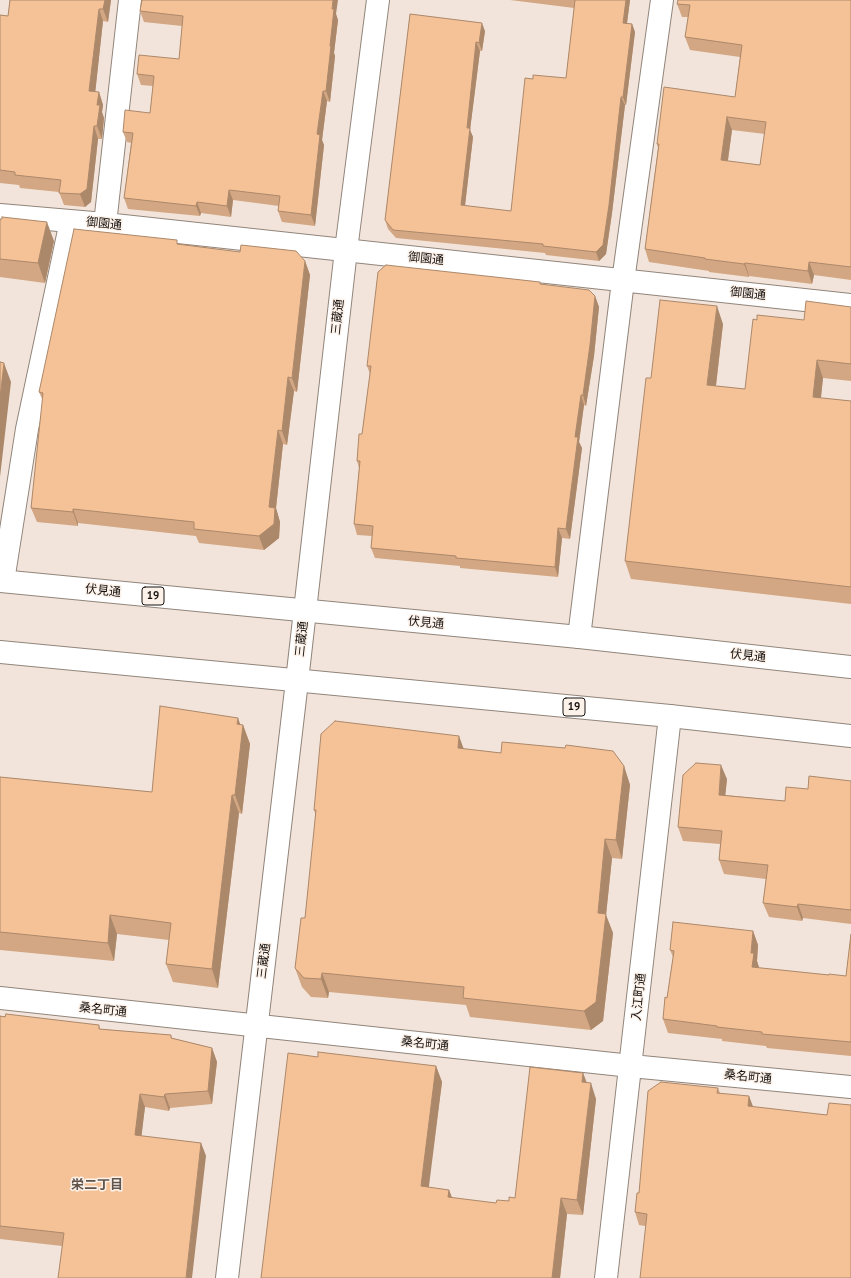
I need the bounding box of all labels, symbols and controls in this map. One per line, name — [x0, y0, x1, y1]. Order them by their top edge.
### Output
street label: 御園通 — [85, 215, 123, 233]
street label: 御園通 — [407, 250, 445, 268]
street label: 御園通 — [729, 285, 767, 303]
street label: 三蔵通 — [329, 298, 347, 336]
street label: 伏見通 — [84, 582, 122, 600]
road number: 19 — [142, 587, 164, 605]
street label: 伏見通 — [407, 614, 445, 632]
street label: 三蔵通 — [293, 620, 311, 658]
street label: 伏見通 — [729, 647, 767, 665]
road number: 19 — [563, 698, 585, 716]
street label: 三蔵通 — [255, 942, 273, 980]
street label: 入江町通 — [629, 972, 649, 1022]
street label: 桑名町通 — [78, 1000, 128, 1020]
street label: 桑名町通 — [400, 1034, 450, 1054]
street label: 桑名町通 — [723, 1067, 773, 1087]
district label: 栄二丁目 — [71, 1177, 123, 1193]

